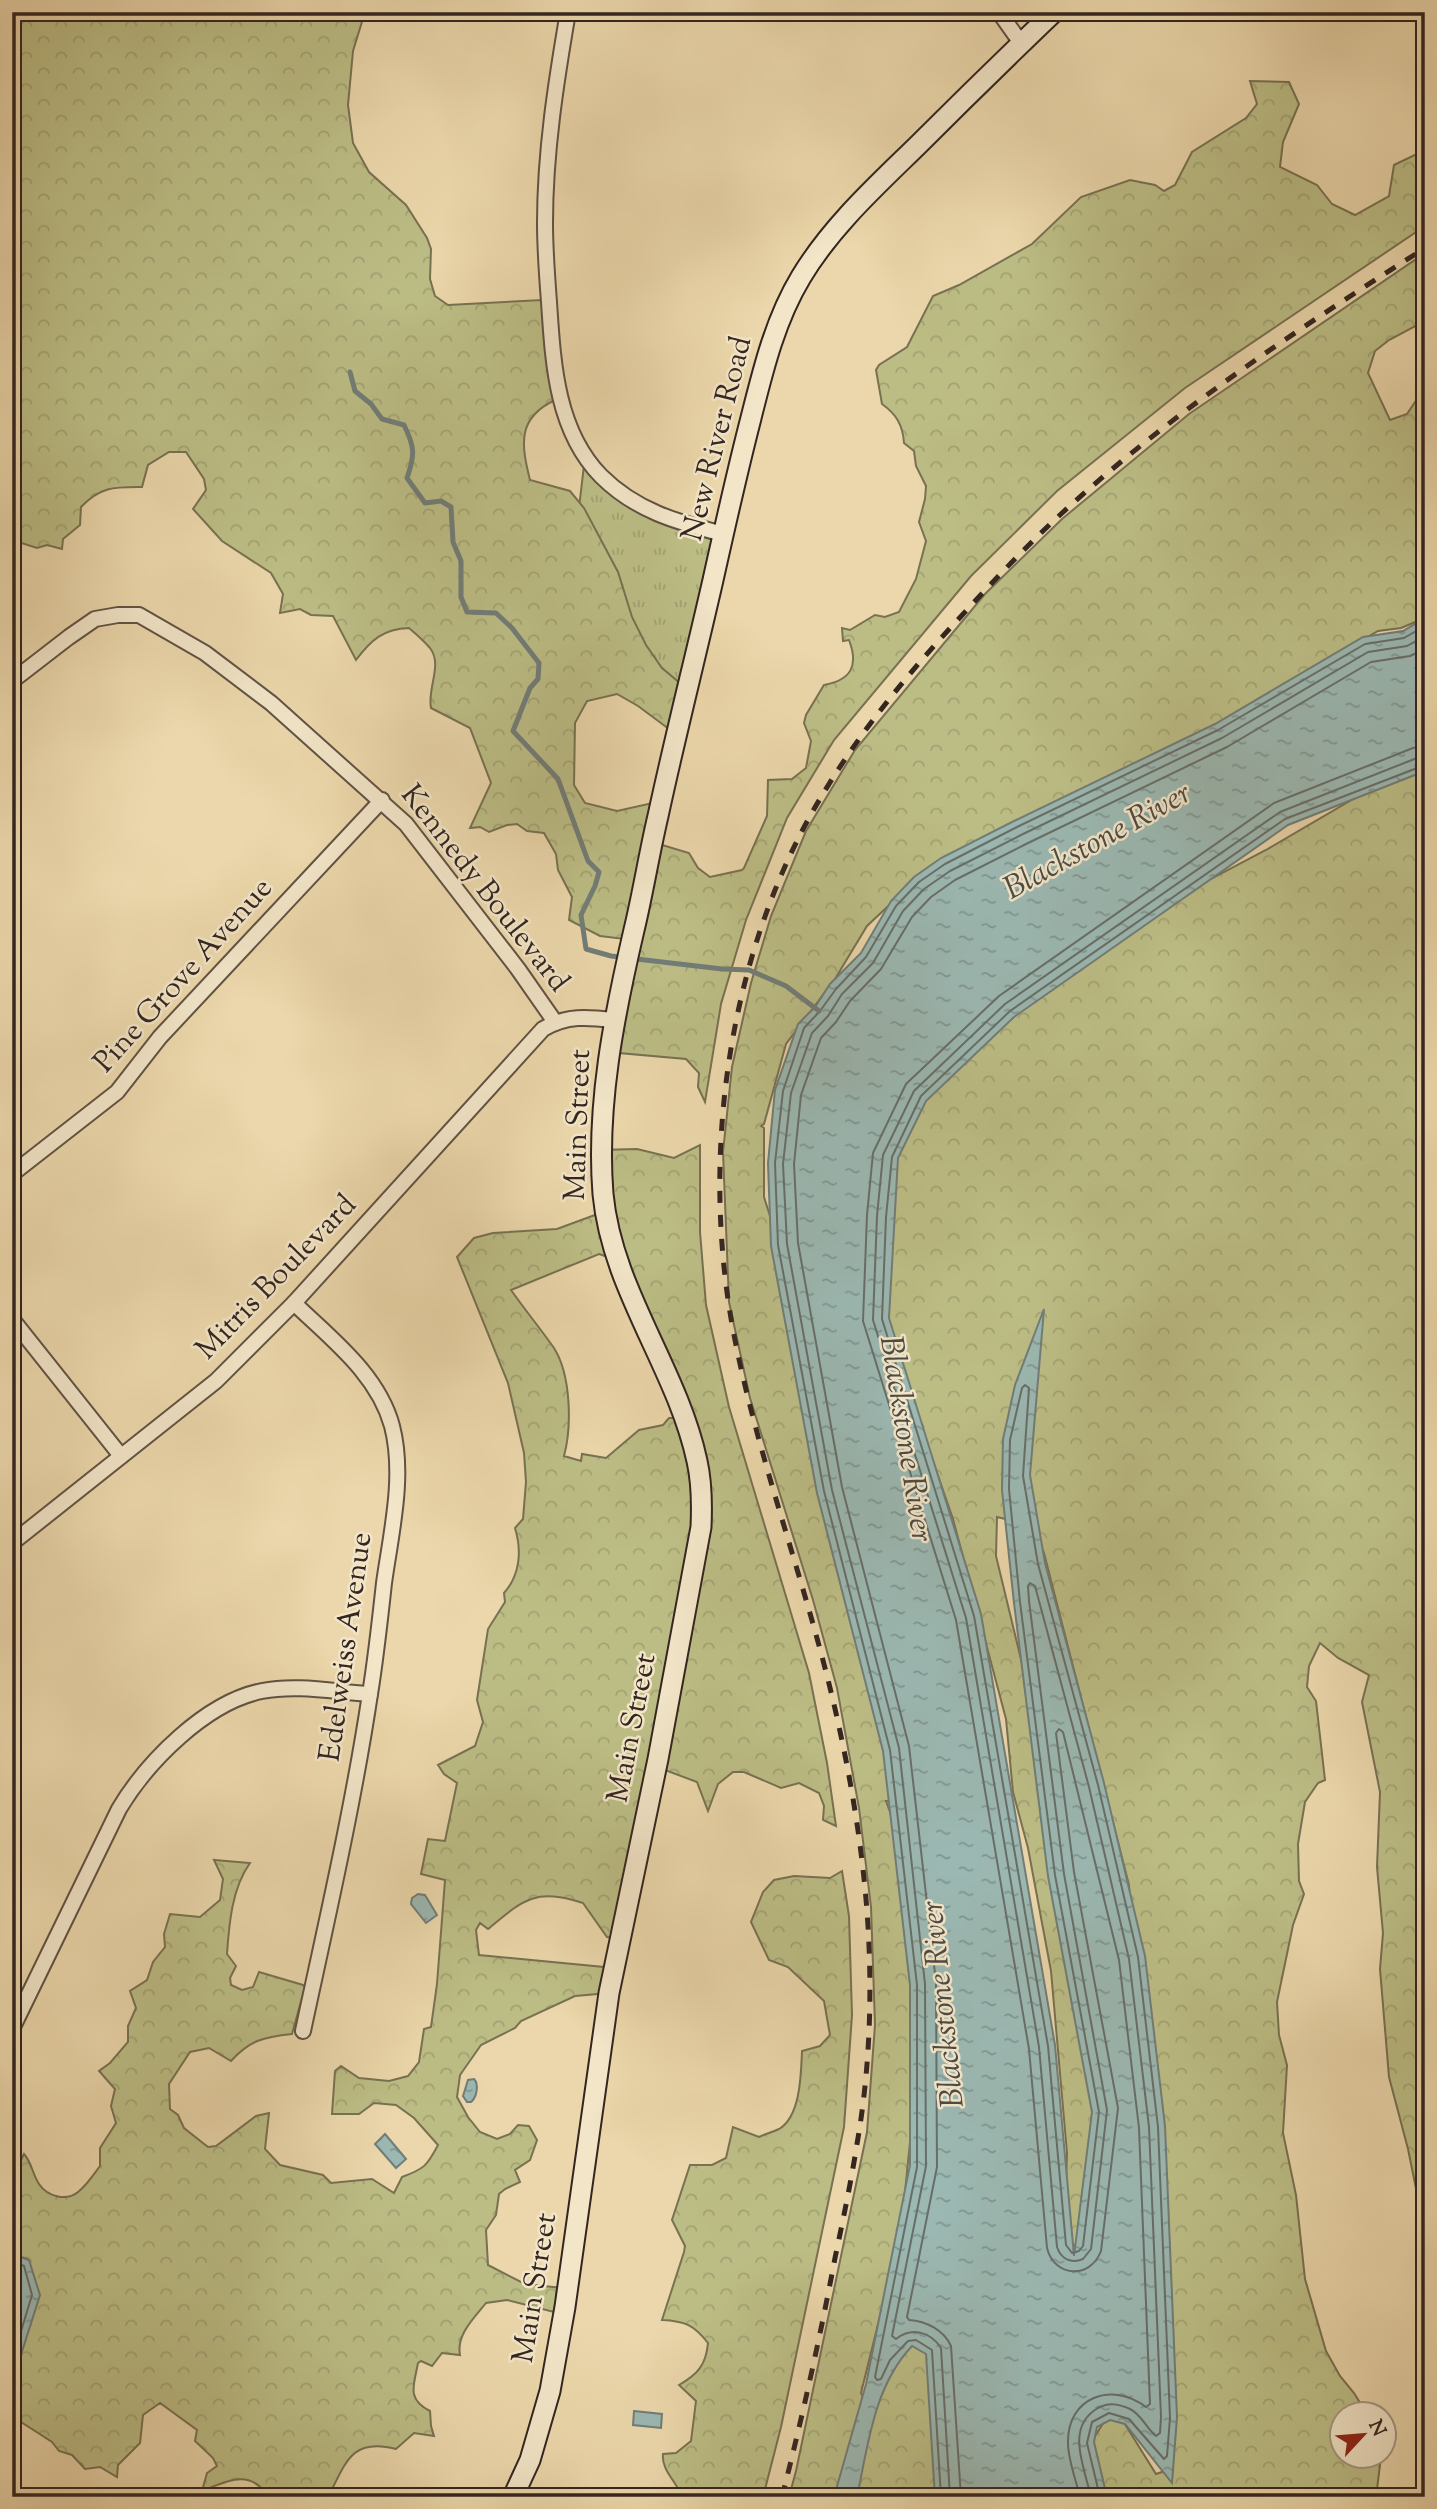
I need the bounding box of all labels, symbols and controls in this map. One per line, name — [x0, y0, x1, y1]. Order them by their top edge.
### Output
street label: New River Road — [672, 332, 764, 546]
water label: Blackstone River — [996, 771, 1200, 913]
street label: Kennedy Boulevard — [389, 776, 579, 1002]
street label: Pine Grove Avenue — [85, 869, 283, 1083]
street label: Main Street — [555, 1049, 603, 1201]
street label: Mitris Boulevard — [187, 1185, 367, 1370]
water label: Blackstone River — [866, 1333, 944, 1545]
street label: Edelweiss Avenue — [310, 1530, 384, 1764]
street label: Main Street — [597, 1650, 669, 1806]
water label: Blackstone River — [910, 1898, 978, 2110]
street label: Main Street — [503, 2210, 569, 2366]
north arrow — [1328, 2400, 1398, 2470]
text: N — [1361, 2416, 1391, 2441]

